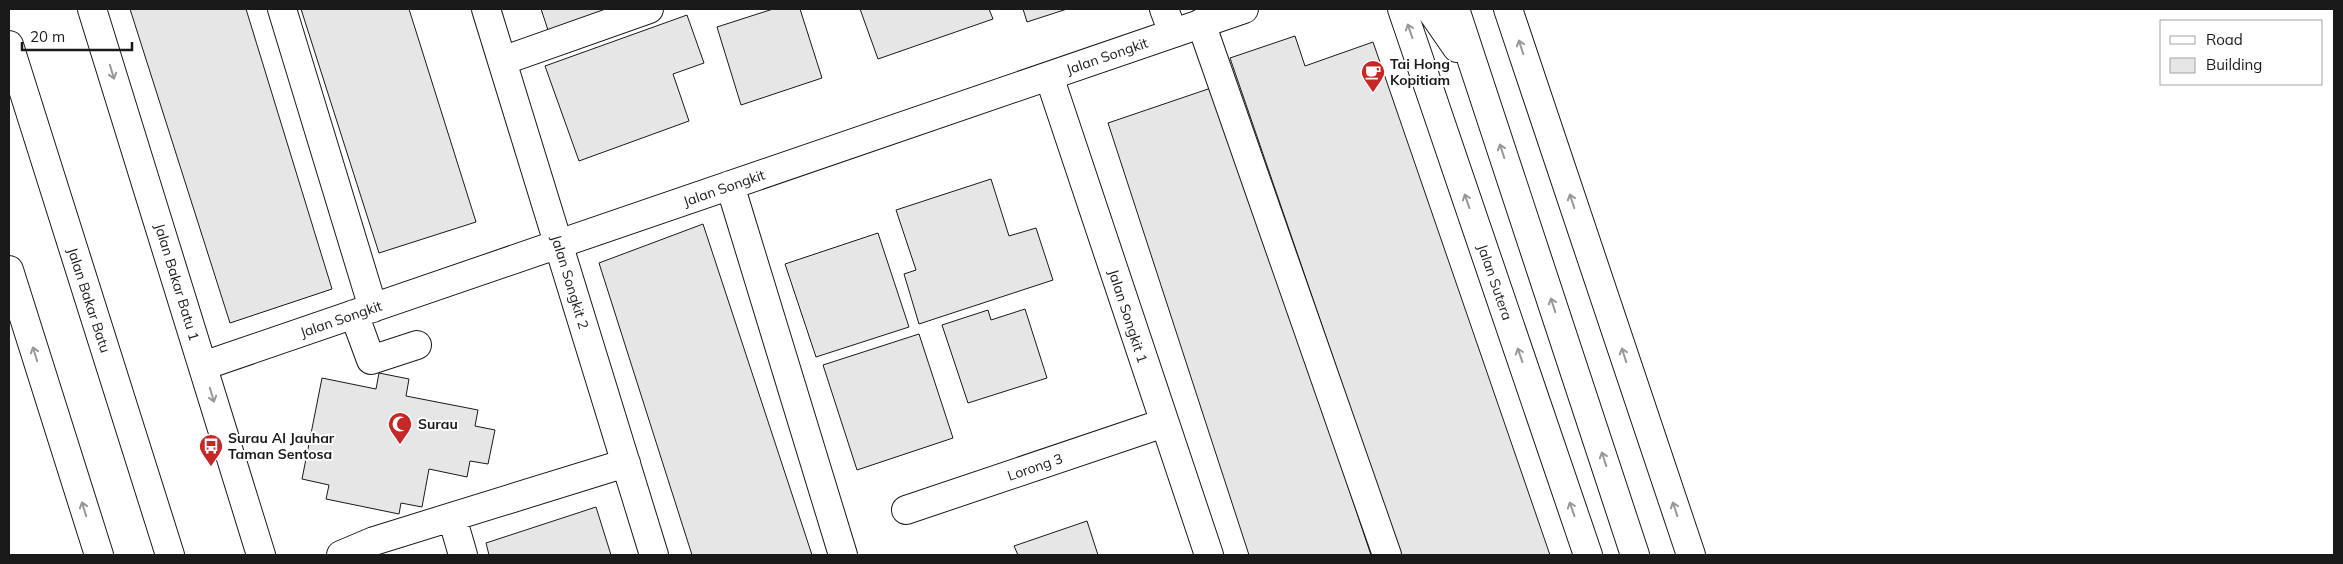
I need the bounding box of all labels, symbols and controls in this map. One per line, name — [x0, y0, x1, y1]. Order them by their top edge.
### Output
scale bar — [22, 20, 132, 52]
legend — [2160, 20, 2323, 85]
one-way arrow — [1404, 23, 1414, 39]
text: 20 m — [30, 27, 65, 46]
text: Road — [2206, 30, 2243, 49]
street label: Jalan Songkit — [1064, 34, 1150, 78]
one-way arrow — [1516, 39, 1525, 55]
place label: Tai Hong Kopitiam — [1390, 55, 1450, 89]
text: Building — [2206, 55, 2262, 74]
cafe icon: Tai Hong Kopitiam — [1360, 59, 1386, 93]
one-way arrow — [108, 64, 117, 79]
one-way arrow — [1496, 143, 1506, 159]
street label: Jalan Songkit — [681, 166, 767, 210]
one-way arrow — [1567, 193, 1576, 209]
one-way arrow — [1462, 194, 1472, 210]
street label: Jalan Bakar Batu 1 — [151, 221, 203, 343]
street label: Jalan Songkit 2 — [547, 233, 593, 331]
street label: Jalan Sutera — [1474, 242, 1516, 322]
street label: Jalan Bakar Batu — [63, 245, 115, 355]
street label: Jalan Songkit 1 — [1104, 267, 1152, 365]
street label: Jalan Songkit — [298, 297, 384, 341]
one-way arrow — [1547, 297, 1557, 313]
one-way arrow — [30, 346, 40, 362]
one-way arrow — [1618, 347, 1628, 363]
one-way arrow — [1515, 348, 1524, 364]
one-way arrow — [207, 386, 217, 402]
mosque icon: Surau — [387, 411, 413, 445]
place label: Surau — [418, 415, 458, 433]
place label: Surau Al Jauhar Taman Sentosa — [228, 429, 335, 463]
bus stop icon: Surau Al Jauhar Taman Sentosa — [198, 433, 224, 467]
street label: Lorong 3 — [1005, 449, 1065, 485]
one-way arrow — [1598, 451, 1608, 467]
one-way arrow — [79, 501, 88, 517]
one-way arrow — [1567, 502, 1576, 517]
one-way arrow — [1670, 502, 1679, 517]

